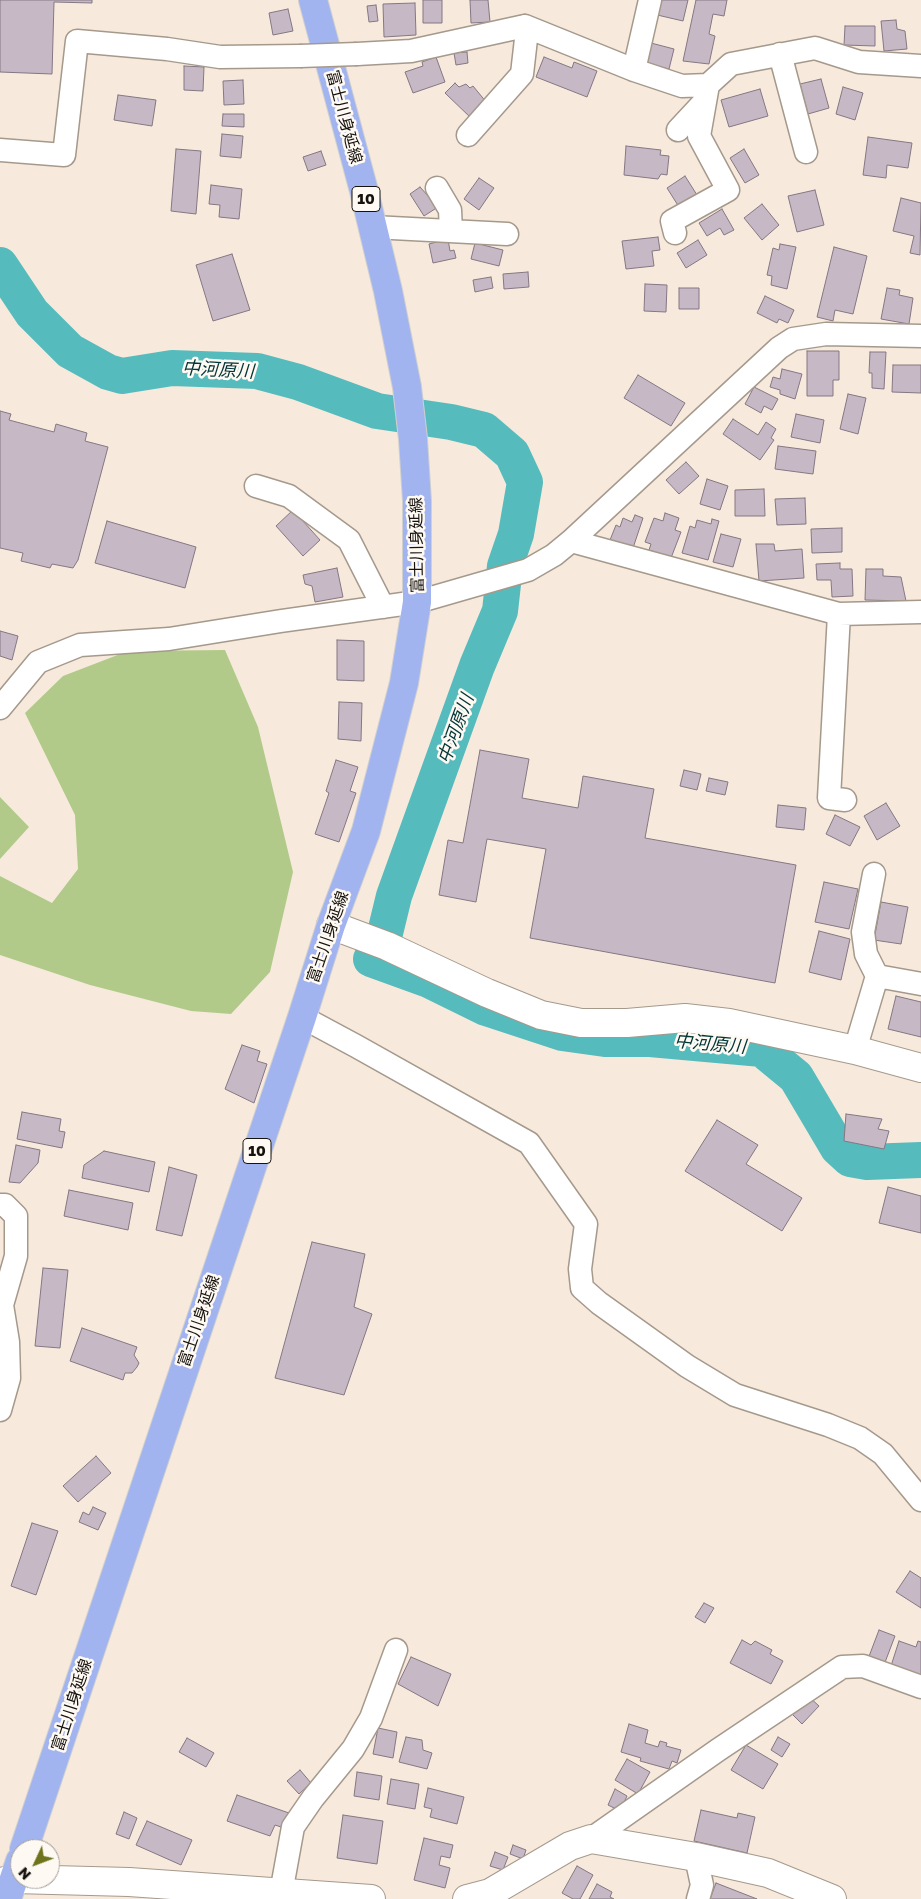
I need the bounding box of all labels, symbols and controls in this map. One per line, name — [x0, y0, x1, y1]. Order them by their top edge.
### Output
street label: 富士川身延線 — [322, 68, 366, 166]
road number: 10 — [352, 186, 380, 212]
water label: 中河原川 — [181, 357, 255, 383]
street label: 富士川身延線 — [407, 497, 427, 593]
water label: 中河原川 — [434, 691, 478, 767]
street label: 富士川身延線 — [303, 888, 353, 986]
water label: 中河原川 — [673, 1030, 747, 1058]
road number: 10 — [243, 1138, 271, 1164]
street label: 富士川身延線 — [174, 1272, 224, 1370]
street label: 富士川身延線 — [48, 1656, 96, 1754]
north arrow — [10, 1839, 60, 1889]
text: N — [15, 1864, 34, 1884]

